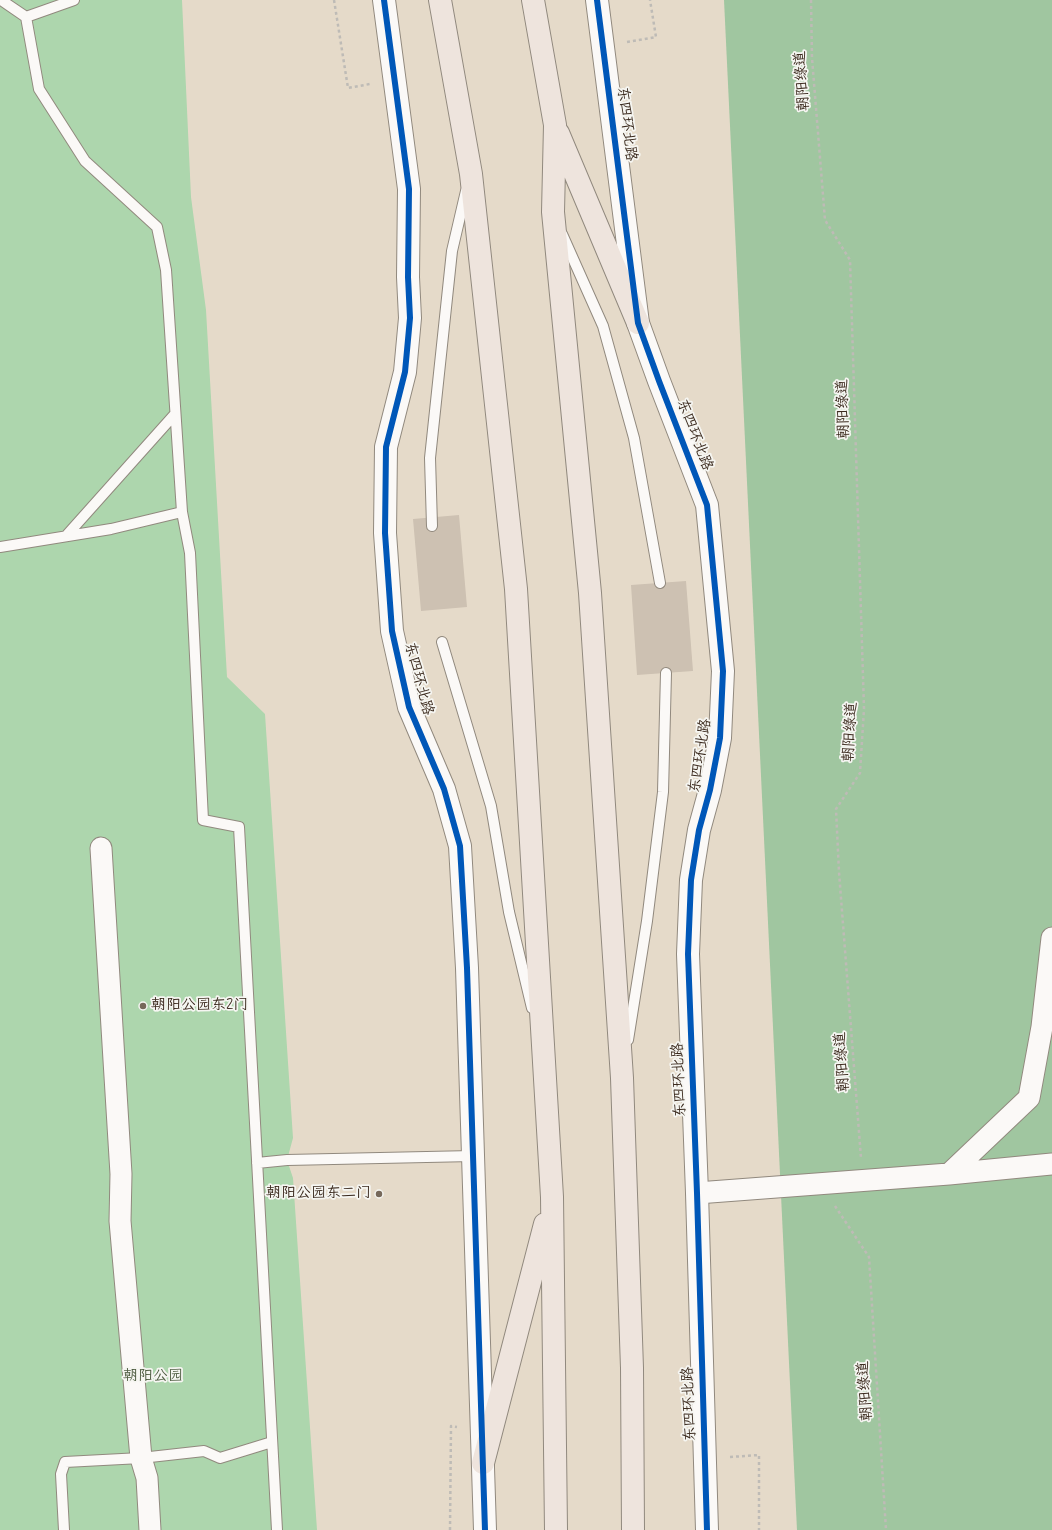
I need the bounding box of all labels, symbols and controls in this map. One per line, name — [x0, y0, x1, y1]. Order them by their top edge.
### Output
street label: 朝阳绿道 — [792, 50, 814, 112]
street label: 东四环北路 — [612, 86, 640, 162]
street label: 朝阳绿道 — [834, 379, 854, 439]
street label: 东四环北路 — [672, 397, 716, 473]
street label: 东四环北路 — [400, 640, 436, 718]
street label: 朝阳绿道 — [840, 702, 862, 762]
street label: 东四环北路 — [686, 718, 716, 794]
place label: 朝阳公园东2门 — [151, 997, 248, 1015]
marker: 朝阳公园东2门 — [138, 1001, 148, 1011]
street label: 朝阳绿道 — [832, 1031, 854, 1093]
street label: 东四环北路 — [670, 1042, 690, 1118]
place label: 朝阳公园东二门 — [266, 1185, 371, 1203]
marker: 朝阳公园东二门 — [374, 1189, 384, 1199]
street label: 朝阳绿道 — [855, 1360, 877, 1422]
street label: 东四环北路 — [680, 1366, 700, 1442]
park label: 朝阳公园 — [123, 1368, 183, 1386]

